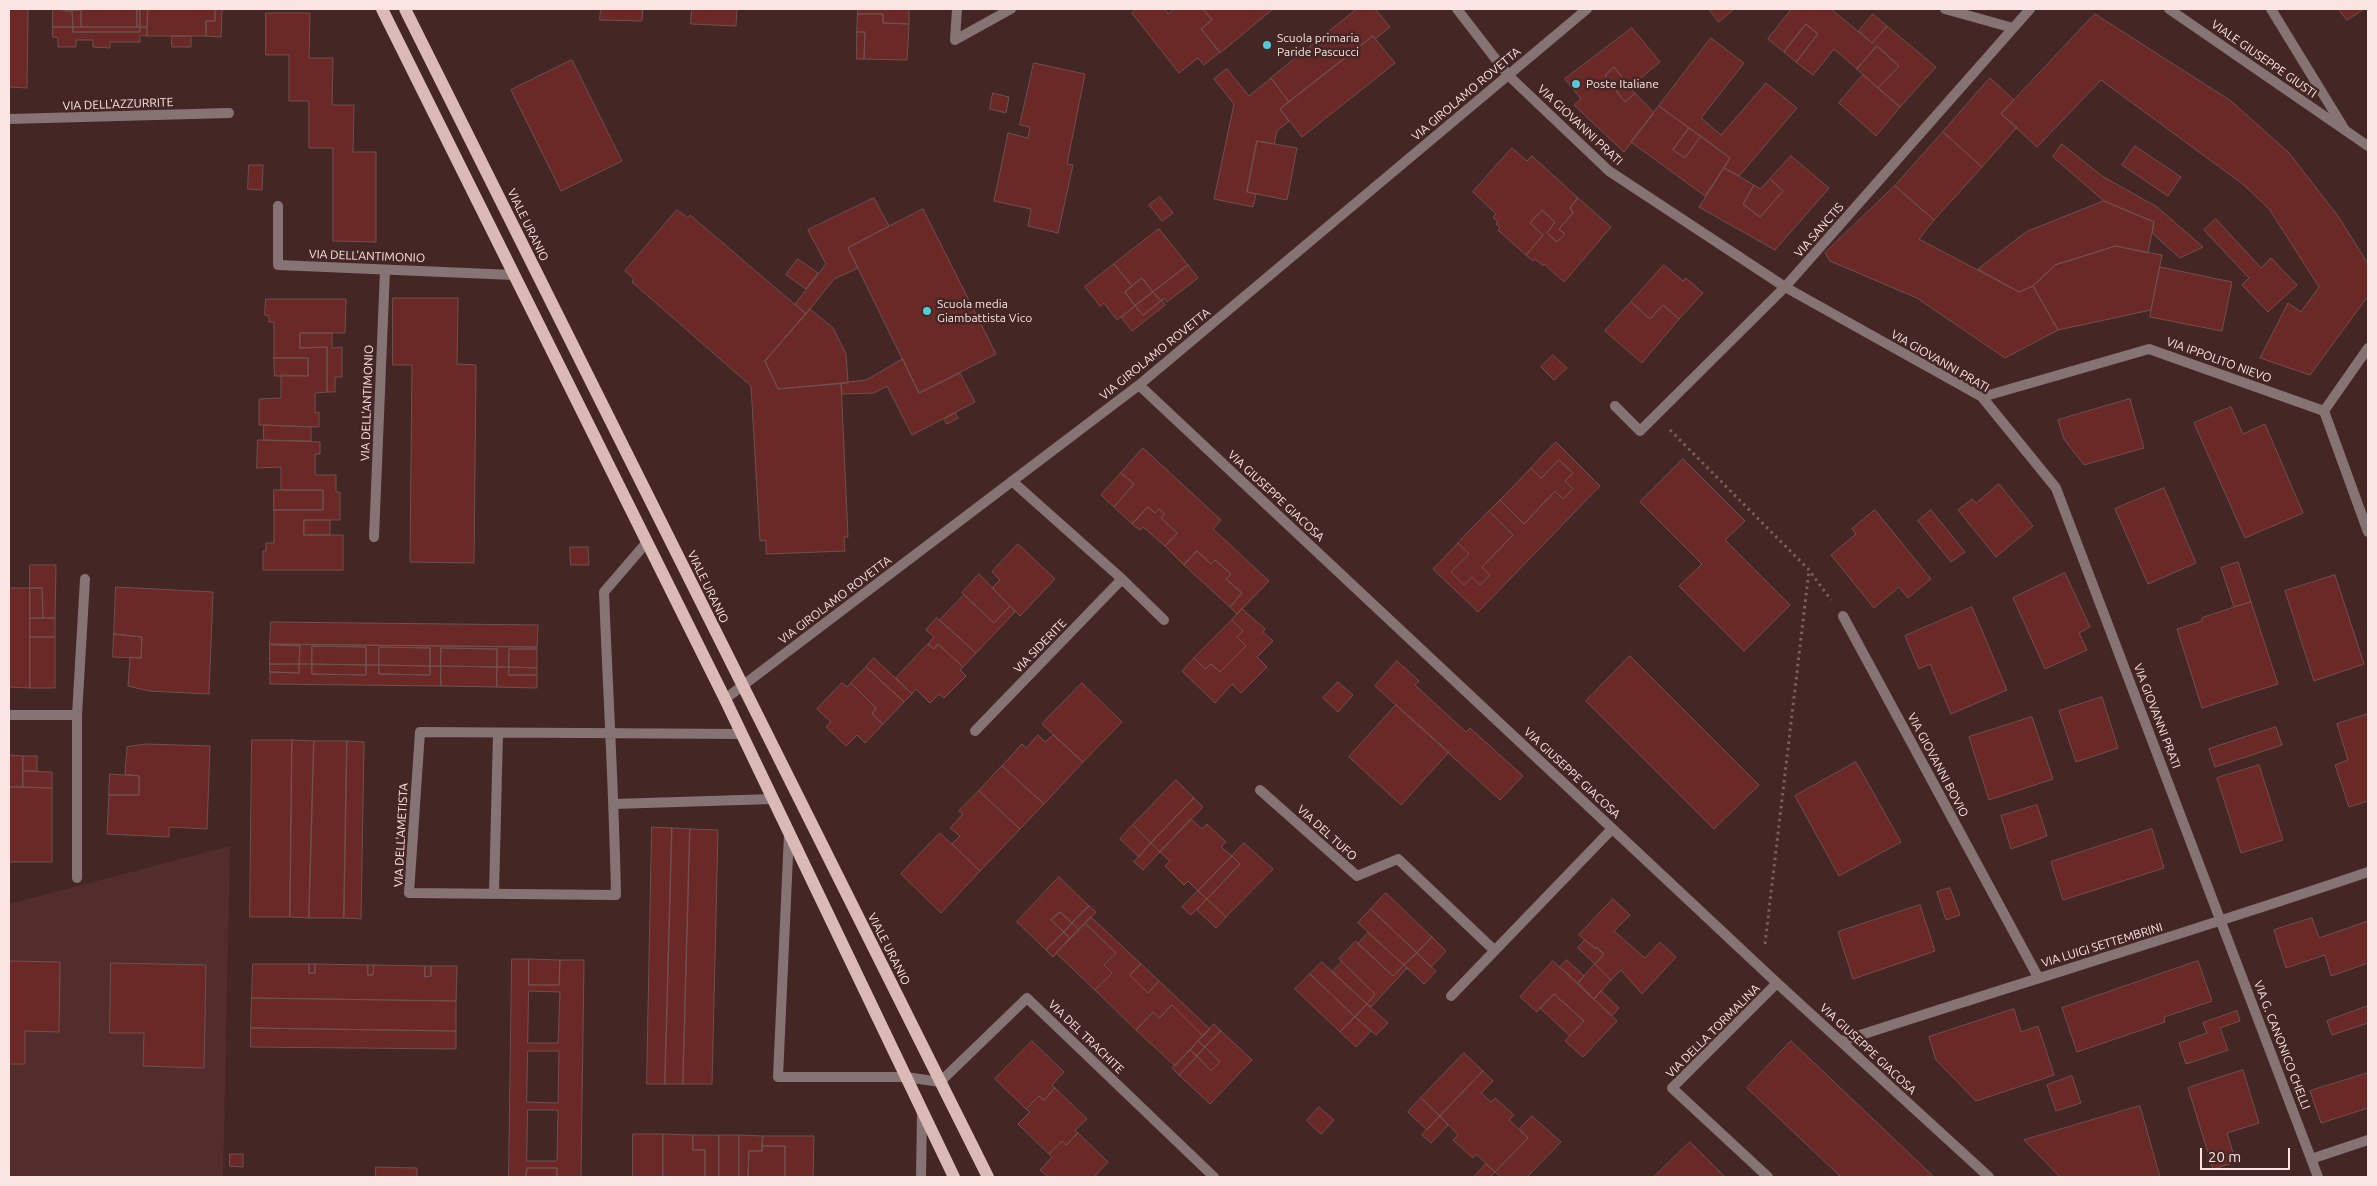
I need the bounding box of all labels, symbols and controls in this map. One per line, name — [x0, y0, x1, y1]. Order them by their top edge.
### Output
street label: VIALE GIUSEPPE GIUSTI — [2209, 17, 2319, 101]
place label: Scuola primaria Paride Pascucci — [1277, 31, 1359, 59]
marker: Scuola primaria Paride Pascucci — [1261, 39, 1273, 51]
street label: VIA GIROLAMO ROVETTA — [1409, 44, 1523, 144]
place label: Poste Italiane — [1586, 77, 1659, 91]
marker: Poste Italiane — [1570, 78, 1582, 90]
street label: VIA GIOVANNI PRATI — [1534, 82, 1626, 168]
street label: VIA DELL'AZZURRITE — [62, 95, 174, 113]
street label: VIALE URANIO — [504, 186, 552, 264]
street label: VIA SANCTIS — [1791, 200, 1847, 260]
street label: VIA DELL'ANTIMONIO — [309, 247, 425, 265]
place label: Scuola media Giambattista Vico — [937, 297, 1032, 325]
marker: Scuola media Giambattista Vico — [921, 305, 933, 317]
street label: VIA GIROLAMO ROVETTA — [1097, 305, 1213, 403]
street label: VIA GIOVANNI PRATI — [1888, 327, 1992, 395]
street label: VIA IPPOLITO NIEVO — [2164, 334, 2274, 386]
street label: VIA DELL'ANTIMONIO — [358, 345, 376, 461]
street label: VIA GIUSEPPE GIACOSA — [1225, 448, 1327, 544]
street label: VIALE URANIO — [684, 548, 732, 626]
street label: VIA GIROLAMO ROVETTA — [776, 553, 894, 647]
street label: VIA SIDERITE — [1011, 616, 1069, 676]
street label: VIA GIOVANNI PRATI — [2130, 662, 2184, 770]
street label: VIA GIOVANNI BOVIO — [1904, 710, 1972, 820]
street label: VIA GIUSEPPE GIACOSA — [1521, 725, 1623, 821]
street label: VIA DELL'AMETISTA — [391, 783, 411, 887]
street label: VIA DEL TUFO — [1294, 802, 1360, 864]
street label: VIALE URANIO — [865, 911, 913, 987]
street label: VIA LUIGI SETTEMBRINI — [2040, 920, 2164, 970]
street label: VIA G. CANONICO CHELLI — [2251, 978, 2313, 1112]
street label: VIA DELLA TORMALINA — [1663, 981, 1763, 1081]
street label: VIA DEL TRACHITE — [1045, 997, 1127, 1077]
street label: VIA GIUSEPPE GIACOSA — [1817, 1001, 1919, 1097]
scale bar — [2202, 1138, 2292, 1170]
text: 20 m — [2208, 1148, 2241, 1165]

